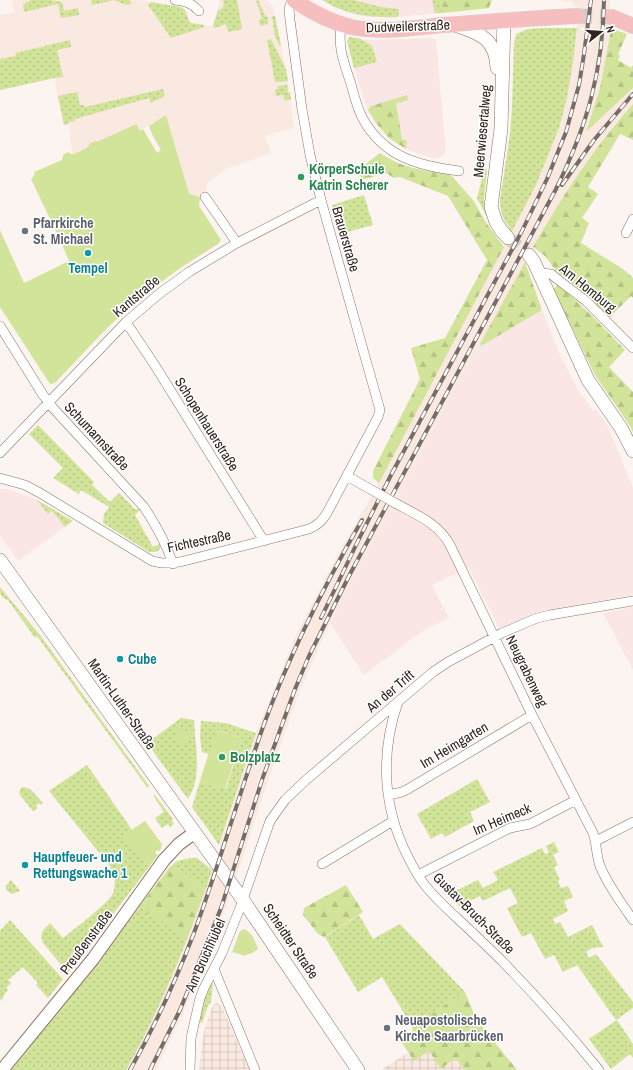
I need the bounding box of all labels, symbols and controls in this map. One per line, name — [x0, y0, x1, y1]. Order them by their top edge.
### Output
north arrow — [581, 12, 621, 52]
street label: Dudweilerstraße — [366, 16, 450, 36]
text: N — [603, 24, 618, 34]
street label: Meerwiesertalweg — [469, 83, 495, 178]
place label: KörperSchule Katrin Scherer — [309, 160, 389, 194]
marker: KörperSchule Katrin Scherer — [296, 172, 306, 182]
street label: Brauerstraße — [328, 204, 364, 274]
place label: Pfarrkirche St. Michael — [33, 214, 94, 248]
marker: Pfarrkirche St. Michael — [20, 226, 30, 236]
marker: Tempel — [83, 248, 93, 258]
place label: Tempel — [68, 259, 108, 277]
street label: Am Homburg — [555, 259, 620, 317]
street label: Kantstraße — [109, 271, 163, 321]
street label: Schopenhauerstraße — [171, 374, 243, 474]
street label: Schumannstraße — [61, 398, 133, 474]
street label: Fichtestraße — [166, 525, 232, 557]
street label: Neugrabenweg — [502, 632, 552, 710]
place label: Cube — [128, 650, 157, 668]
marker: Cube — [115, 654, 125, 664]
street label: Martin-Luther-Straße — [84, 655, 160, 753]
street label: An der Trift — [362, 666, 418, 717]
street label: Im Heimgarten — [417, 718, 491, 772]
place label: Bolzplatz — [230, 748, 281, 766]
marker: Bolzplatz — [217, 752, 227, 762]
street label: Im Heimeck — [470, 799, 534, 839]
place label: Hauptfeuer- und Rettungswache 1 — [33, 848, 128, 882]
marker: Hauptfeuer- und Rettungswache 1 — [20, 860, 30, 870]
street label: Gustav-Bruch-Straße — [429, 868, 519, 958]
street label: Scheidter Straße — [259, 900, 323, 982]
street label: Preußenstraße — [56, 906, 116, 978]
street label: Am Bruchhübel — [180, 915, 229, 995]
place label: Neuapostolische Kirche Saarbrücken — [395, 1011, 503, 1045]
marker: Neuapostolische Kirche Saarbrücken — [382, 1023, 392, 1033]

